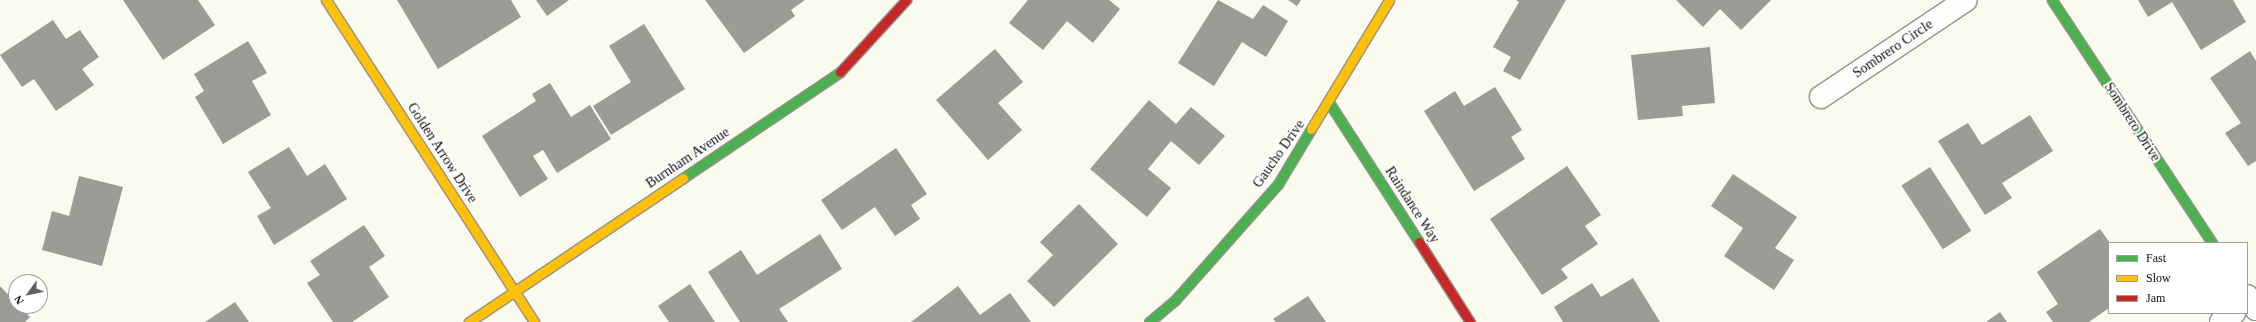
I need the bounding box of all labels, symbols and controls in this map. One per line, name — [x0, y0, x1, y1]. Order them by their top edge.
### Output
street label: Sombrero Circle — [1850, 16, 1936, 82]
street label: Sombrero Drive — [2100, 79, 2164, 165]
street label: Golden Arrow Drive — [403, 100, 481, 206]
street label: Gaucho Drive — [1249, 117, 1309, 191]
street label: Burnham Avenue — [643, 124, 733, 192]
street label: Raindance Way — [1381, 164, 1443, 246]
legend — [2108, 242, 2248, 314]
text: Fast — [2146, 251, 2166, 265]
text: Slow — [2146, 271, 2171, 285]
north arrow — [8, 274, 48, 314]
text: Jam — [2146, 291, 2165, 305]
text: N — [12, 293, 26, 307]

